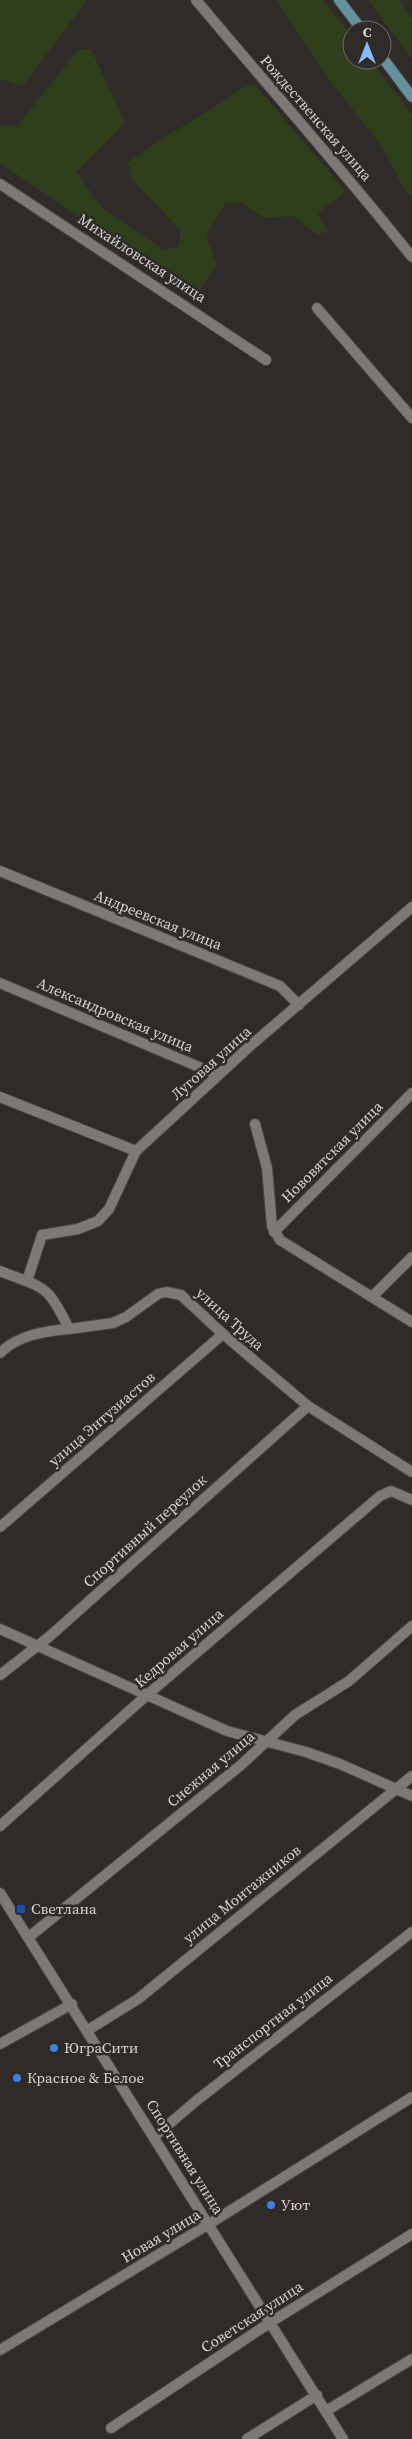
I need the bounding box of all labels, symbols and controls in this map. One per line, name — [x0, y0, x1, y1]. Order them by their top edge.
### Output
north arrow — [342, 20, 392, 70]
text: С — [363, 22, 372, 42]
street label: Рождественская улица — [256, 50, 377, 185]
street label: Михайловская улица — [74, 208, 211, 307]
street label: Андреевская улица — [91, 884, 226, 955]
street label: Александровская улица — [34, 972, 197, 1057]
street label: Луговая улица — [166, 1021, 256, 1104]
street label: Нововятская улица — [276, 1096, 387, 1207]
street label: улица Труда — [192, 1282, 269, 1355]
street label: улица Энтузиастов — [44, 1366, 160, 1471]
street label: Спортивный переулок — [78, 1469, 212, 1592]
street label: Кедровая улица — [130, 1603, 228, 1692]
street label: Снежная улица — [162, 1725, 259, 1812]
street label: улица Монтажников — [178, 1839, 305, 1948]
place label: Светлана — [31, 1898, 97, 1919]
marker: Светлана — [15, 1903, 27, 1915]
street label: Транспортная улица — [209, 1967, 337, 2074]
place label: ЮграСити — [64, 2037, 139, 2058]
marker: ЮграСити — [48, 2042, 60, 2054]
place label: Красное & Белое — [27, 2067, 144, 2088]
marker: Красное & Белое — [11, 2072, 23, 2084]
street label: Спортивная улица — [142, 2095, 229, 2218]
place label: Уют — [281, 2194, 310, 2215]
marker: Уют — [265, 2199, 277, 2211]
street label: Новая улица — [117, 2204, 205, 2267]
street label: Советская улица — [197, 2276, 307, 2357]

